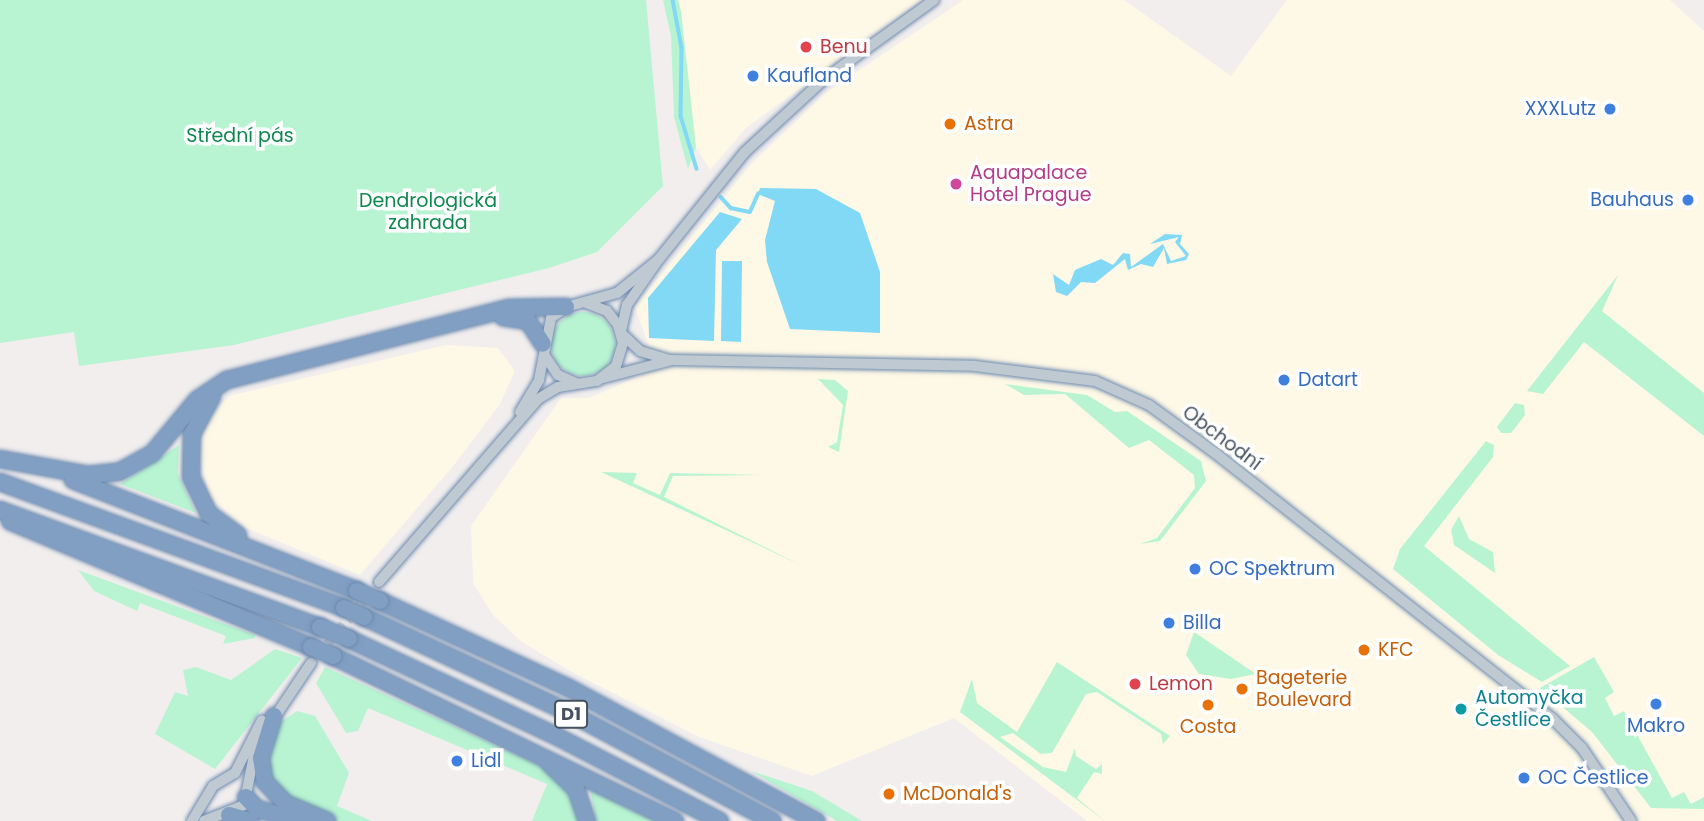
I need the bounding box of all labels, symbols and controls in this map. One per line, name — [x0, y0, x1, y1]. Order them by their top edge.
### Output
place label: Benu — [820, 36, 868, 58]
marker: Benu — [798, 39, 814, 55]
place label: Kaufland — [767, 65, 852, 87]
marker: Kaufland — [745, 68, 761, 84]
place label: XXXLutz — [1525, 98, 1596, 120]
marker: XXXLutz — [1602, 101, 1618, 117]
place label: Astra — [964, 113, 1014, 135]
marker: Astra — [942, 116, 958, 132]
park label: Střední pás — [186, 125, 294, 147]
place label: Aquapalace Hotel Prague — [970, 162, 1091, 206]
marker: Aquapalace Hotel Prague — [948, 176, 964, 192]
place label: Bauhaus — [1590, 189, 1674, 211]
park label: Dendrologická zahrada — [359, 190, 497, 234]
marker: Bauhaus — [1680, 192, 1696, 208]
place label: Datart — [1298, 369, 1358, 391]
marker: Datart — [1276, 372, 1292, 388]
street label: Obchodní — [1178, 401, 1266, 475]
place label: OC Spektrum — [1209, 558, 1335, 580]
marker: OC Spektrum — [1187, 561, 1203, 577]
place label: Billa — [1183, 612, 1222, 634]
marker: Billa — [1161, 615, 1177, 631]
place label: KFC — [1378, 639, 1414, 661]
marker: KFC — [1356, 642, 1372, 658]
place label: Bageterie Boulevard — [1256, 667, 1352, 711]
place label: Lemon — [1149, 673, 1213, 695]
marker: Lemon — [1127, 676, 1143, 692]
marker: Bageterie Boulevard — [1234, 681, 1250, 697]
place label: Automyčka Čestlice — [1475, 687, 1583, 731]
marker: Makro — [1648, 696, 1664, 712]
marker: Costa — [1200, 697, 1216, 713]
road number: D1 — [554, 700, 588, 728]
marker: Automyčka Čestlice — [1453, 701, 1469, 717]
place label: Makro — [1627, 715, 1685, 737]
place label: Costa — [1180, 716, 1236, 738]
place label: Lidl — [471, 750, 501, 772]
marker: Lidl — [449, 753, 465, 769]
place label: OC Čestlice — [1538, 767, 1649, 789]
marker: OC Čestlice — [1516, 770, 1532, 786]
place label: McDonald's — [903, 783, 1012, 805]
marker: McDonald's — [881, 786, 897, 802]

